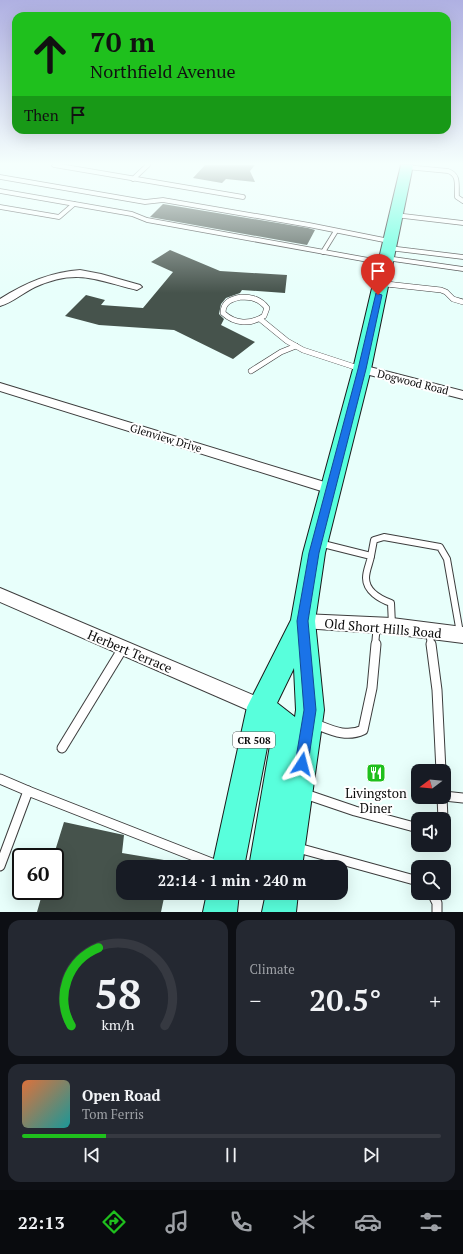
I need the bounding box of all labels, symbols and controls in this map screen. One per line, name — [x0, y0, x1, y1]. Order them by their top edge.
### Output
text: 70 m — [90, 23, 155, 60]
icon: ahead — [24, 28, 76, 80]
text: Northfield Avenue — [90, 59, 236, 83]
icon: arrive — [67, 104, 89, 126]
text: Then — [24, 105, 59, 125]
pin — [361, 254, 395, 295]
icon: arrive — [367, 260, 389, 282]
street label: Dogwood Road — [376, 366, 450, 398]
street label: Glenview Drive — [128, 420, 204, 456]
street label: Old Short Hills Road — [324, 614, 442, 642]
street label: Herbert Terrace — [85, 625, 175, 677]
road number: CR 508 — [233, 732, 275, 748]
position arrow — [281, 743, 323, 785]
restaurant icon: Livingston Diner — [365, 762, 387, 784]
north arrow — [411, 764, 451, 804]
map controls — [411, 764, 451, 900]
place label: Livingston Diner — [345, 784, 407, 817]
button: sound — [411, 812, 451, 852]
speed limit sign: 60 — [12, 848, 64, 900]
button: search — [411, 860, 451, 900]
text: 22:14 · 1 min · 240 m — [158, 870, 306, 890]
text: Climate — [250, 960, 295, 978]
text: 58 — [94, 966, 141, 1021]
text: 20.5° — [309, 980, 381, 1020]
text: − — [250, 986, 261, 1015]
text: + — [429, 986, 441, 1015]
text: km/h — [101, 1015, 135, 1034]
text: Open Road — [82, 1085, 161, 1105]
text: Tom Ferris — [82, 1105, 144, 1123]
icon: previous — [81, 1144, 103, 1166]
icon: pause — [220, 1144, 242, 1166]
icon: next — [360, 1144, 382, 1166]
icon: directions — [100, 1208, 128, 1236]
icon: music — [163, 1208, 191, 1236]
icon: phone — [227, 1208, 255, 1236]
icon: climate — [290, 1208, 318, 1236]
icon: car — [354, 1208, 382, 1236]
icon: filters — [417, 1208, 445, 1236]
text: 22:13 — [18, 1210, 65, 1234]

